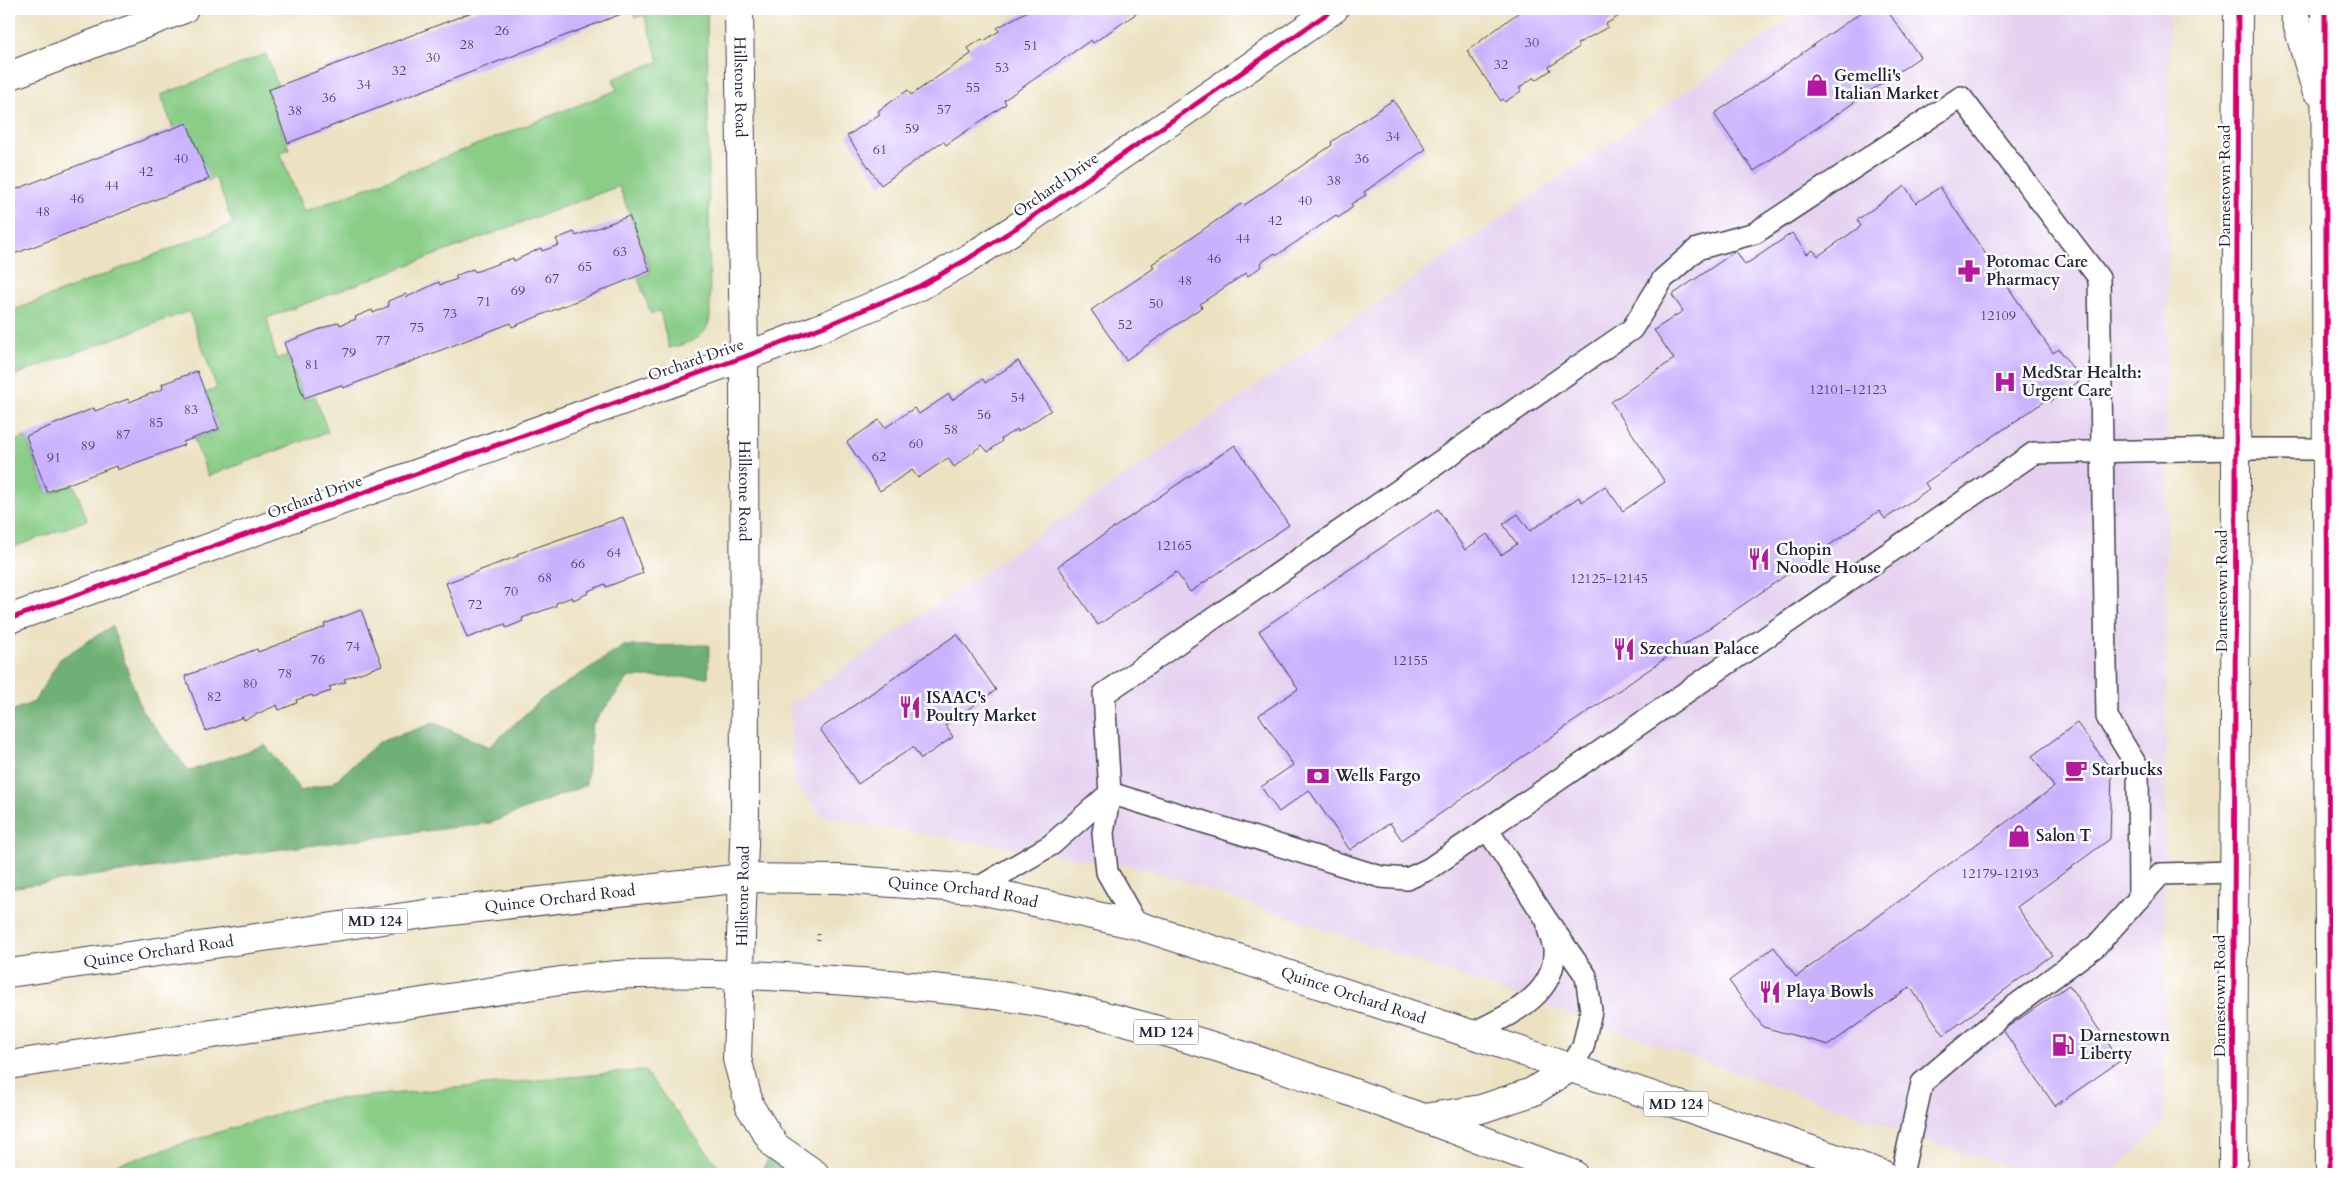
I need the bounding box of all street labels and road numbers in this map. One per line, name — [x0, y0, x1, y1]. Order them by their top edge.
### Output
street label: Hillstone Road — [728, 36, 752, 138]
street label: Darnestown Road — [2214, 124, 2236, 247]
street label: Orchard Drive — [1009, 147, 1103, 223]
street label: Orchard Drive — [645, 333, 747, 387]
street label: Hillstone Road — [733, 440, 755, 542]
street label: Orchard Drive — [264, 470, 366, 524]
street label: Darnestown Road — [2211, 529, 2233, 652]
street label: Hillstone Road — [731, 845, 755, 947]
street label: Quince Orchard Road — [887, 872, 1041, 914]
street label: Quince Orchard Road — [483, 879, 637, 918]
road number: MD 124 — [342, 908, 408, 934]
street label: Quince Orchard Road — [82, 930, 236, 973]
street label: Darnestown Road — [2209, 934, 2231, 1057]
street label: Quince Orchard Road — [1278, 962, 1429, 1030]
road number: MD 124 — [1134, 1020, 1198, 1044]
road number: MD 124 — [1644, 1092, 1708, 1116]

